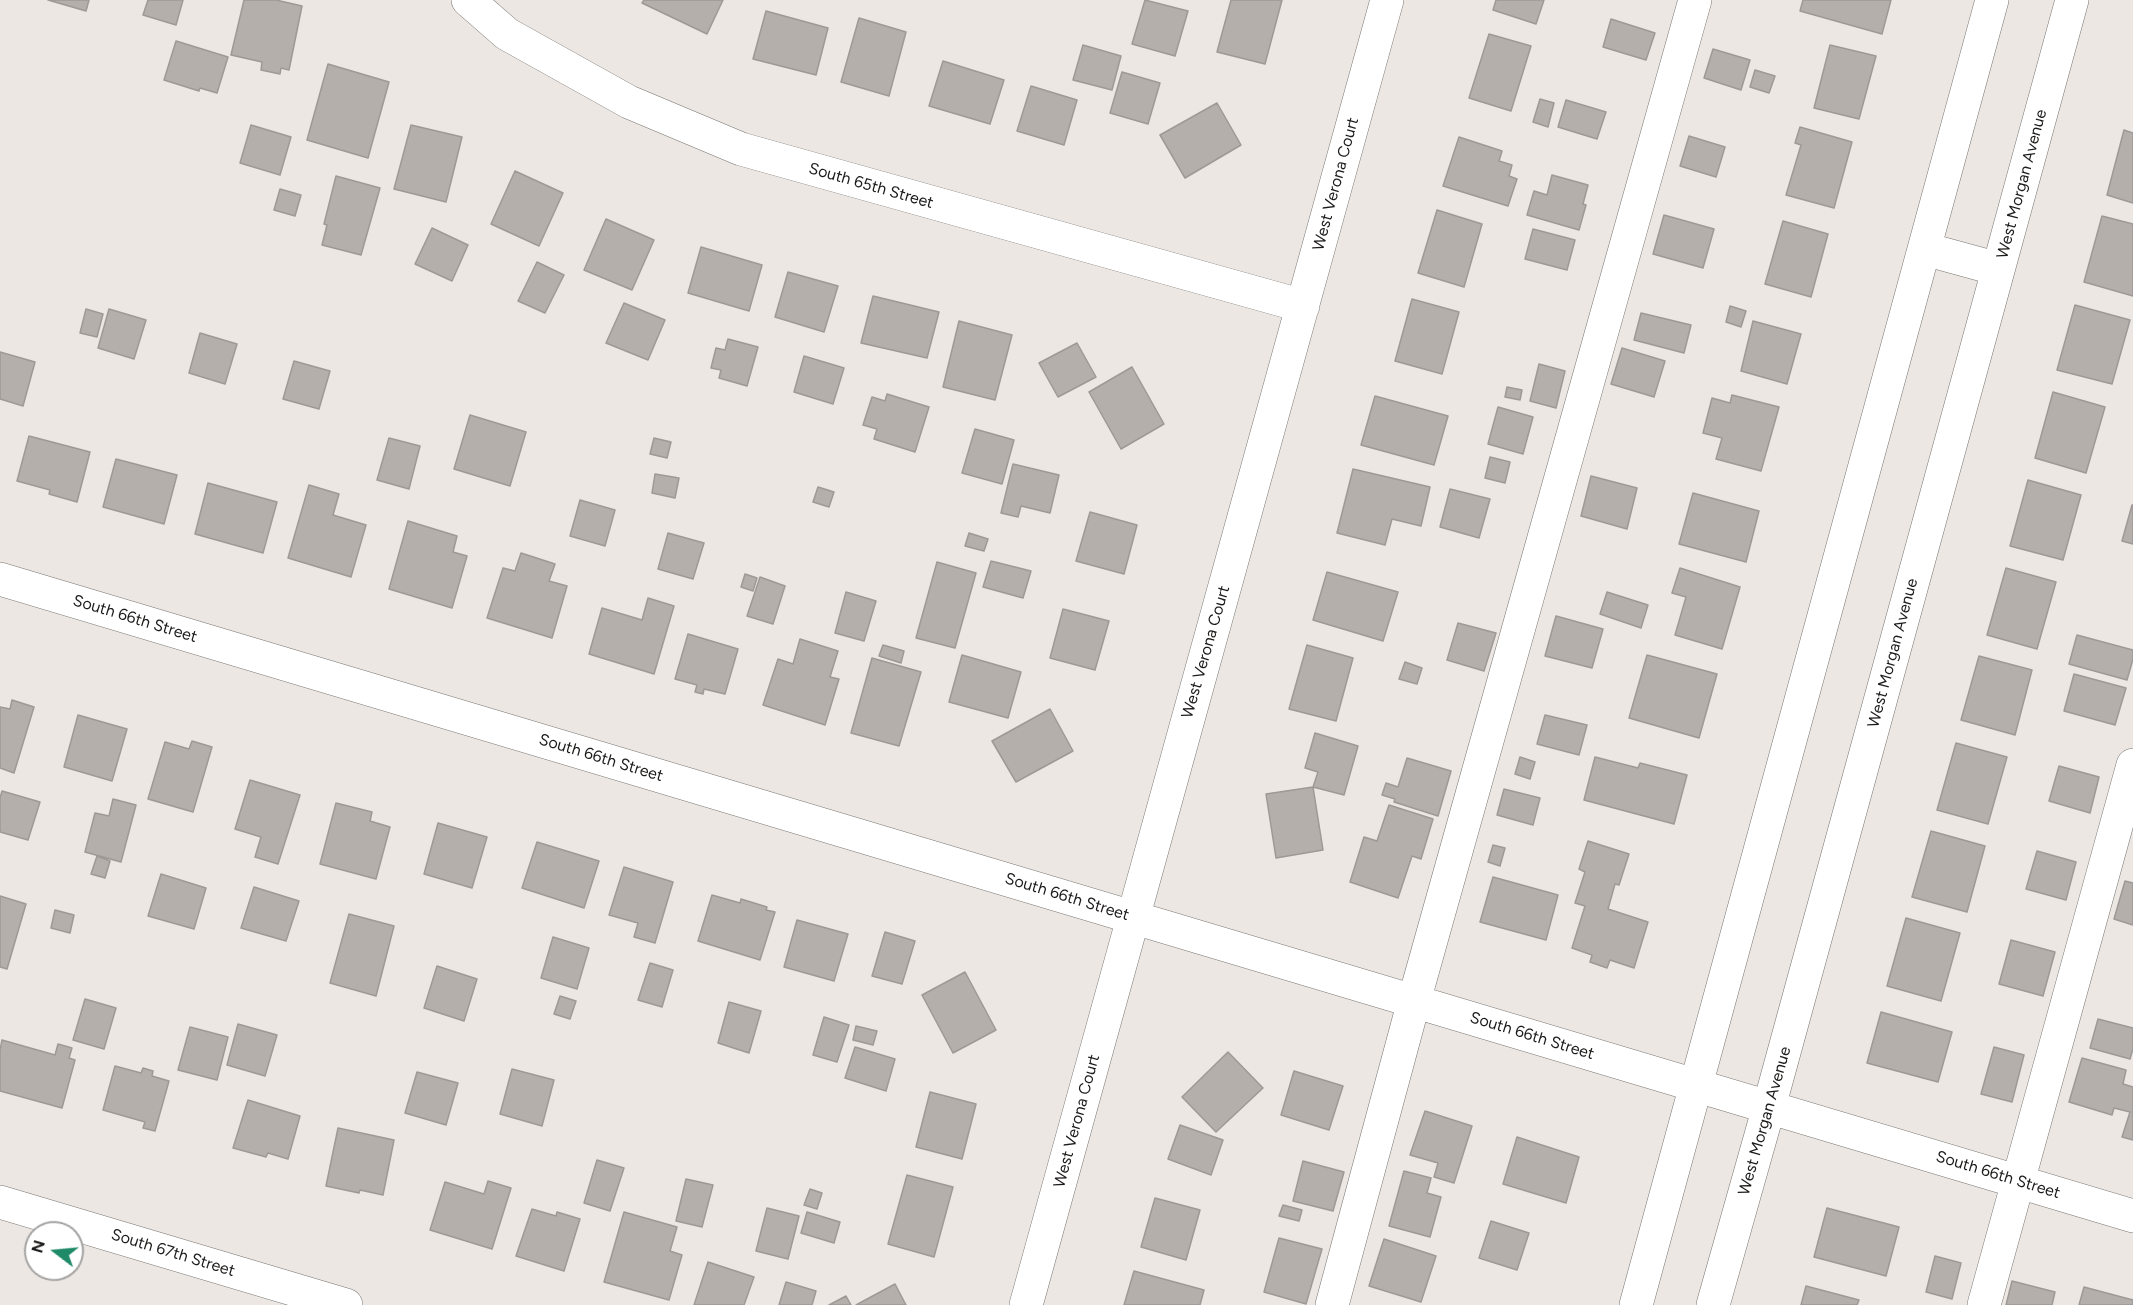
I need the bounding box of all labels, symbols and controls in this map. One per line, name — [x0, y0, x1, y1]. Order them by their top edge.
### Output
street label: West Morgan Avenue — [1993, 107, 2051, 261]
street label: West Verona Court — [1309, 115, 1363, 253]
street label: South 65th Street — [806, 159, 936, 213]
street label: West Morgan Avenue — [1864, 576, 1922, 730]
street label: West Verona Court — [1178, 584, 1234, 720]
street label: South 66th Street — [71, 591, 199, 647]
street label: South 66th Street — [537, 730, 665, 786]
street label: South 66th Street — [1003, 869, 1131, 925]
street label: South 66th Street — [1468, 1008, 1596, 1064]
street label: West Morgan Avenue — [1735, 1044, 1795, 1198]
street label: West Verona Court — [1050, 1052, 1104, 1190]
street label: South 66th Street — [1934, 1147, 2062, 1203]
north arrow — [24, 1221, 84, 1281]
street label: South 67th Street — [109, 1225, 237, 1281]
text: N — [27, 1238, 49, 1255]

